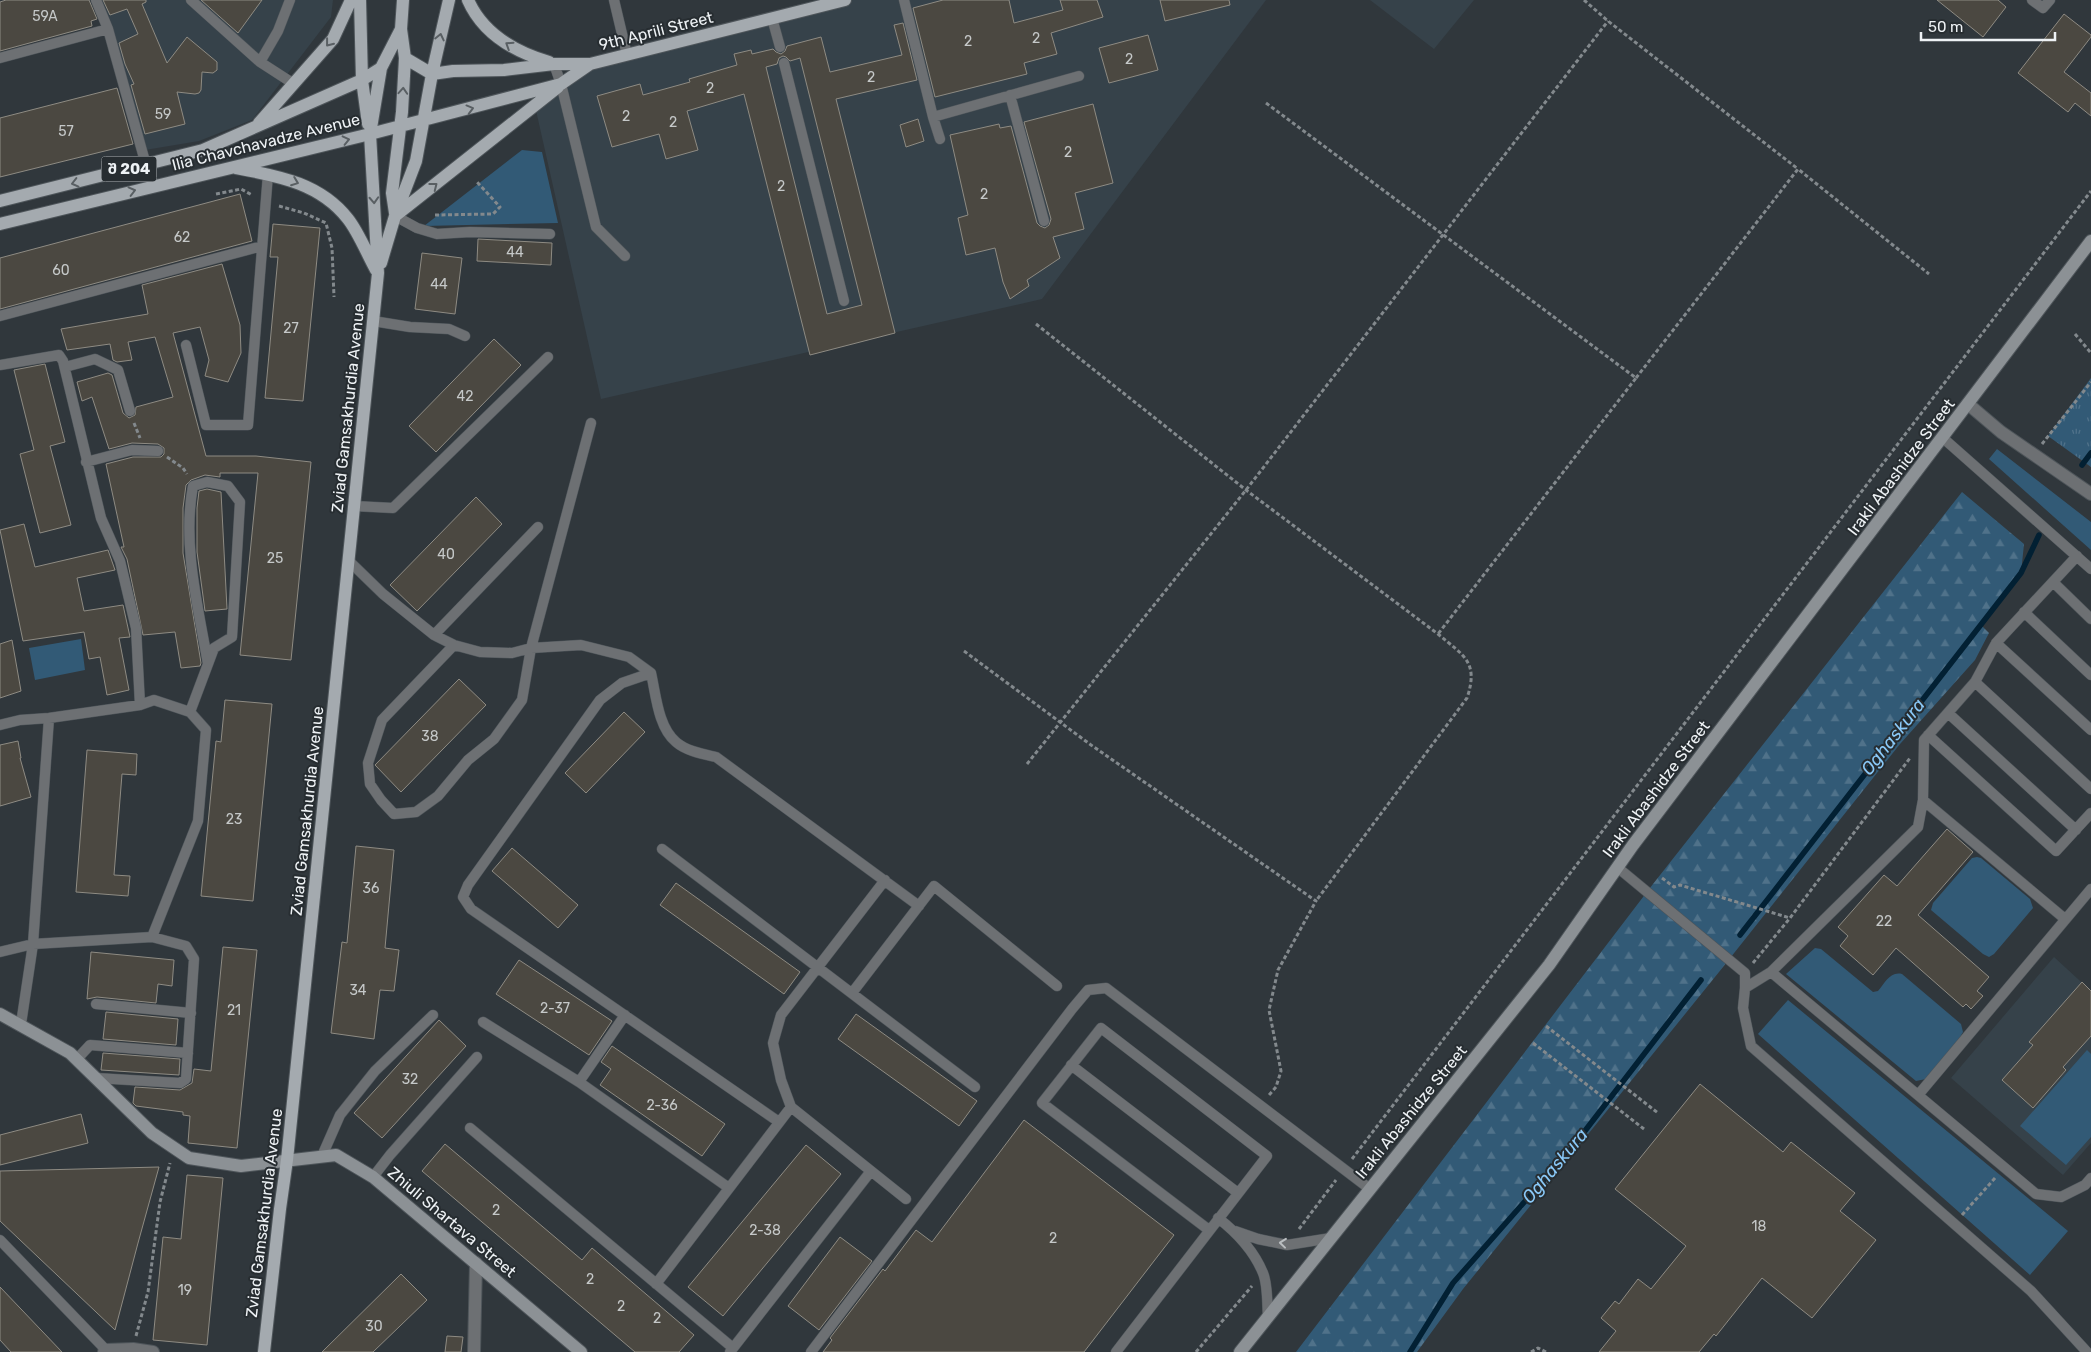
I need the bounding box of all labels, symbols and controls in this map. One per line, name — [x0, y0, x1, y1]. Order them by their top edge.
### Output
house number: 59A — [32, 8, 58, 25]
street label: 9th Aprili Street — [597, 8, 715, 54]
scale bar — [1921, 10, 2055, 42]
text: 50 m — [1928, 18, 1963, 36]
house number: 2 — [1032, 30, 1040, 47]
one-way arrow — [434, 33, 445, 42]
house number: 2 — [964, 33, 972, 50]
one-way arrow — [326, 37, 335, 47]
one-way arrow — [505, 42, 514, 52]
house number: 2 — [1125, 51, 1133, 68]
house number: 2 — [867, 69, 875, 86]
house number: 2 — [706, 80, 714, 97]
one-way arrow — [397, 87, 408, 95]
one-way arrow — [466, 104, 474, 114]
house number: 59 — [155, 106, 171, 123]
house number: 2 — [622, 108, 630, 125]
street label: Ilia Chavchavadze Avenue — [170, 109, 362, 175]
house number: 2 — [669, 114, 677, 131]
house number: 57 — [58, 123, 74, 140]
one-way arrow — [342, 135, 351, 146]
house number: 2 — [1064, 144, 1072, 161]
road number: შ 204 — [102, 156, 156, 182]
one-way arrow — [290, 175, 299, 186]
one-way arrow — [71, 177, 79, 187]
house number: 2 — [777, 178, 785, 195]
one-way arrow — [428, 183, 437, 191]
one-way arrow — [128, 186, 137, 197]
house number: 2 — [980, 186, 988, 203]
one-way arrow — [368, 197, 379, 205]
house number: 62 — [174, 229, 190, 246]
house number: 44 — [506, 244, 524, 261]
house number: 60 — [52, 262, 70, 279]
house number: 44 — [430, 276, 448, 293]
street label: Zviad Gamsakhurdia Avenue — [328, 302, 368, 514]
house number: 27 — [283, 320, 299, 337]
house number: 42 — [457, 388, 473, 405]
street label: Irakli Abashidze Street — [1843, 395, 1959, 539]
house number: 40 — [437, 546, 455, 563]
house number: 25 — [267, 550, 283, 567]
water label: Oghaskura — [1856, 694, 1930, 780]
street label: Zviad Gamsakhurdia Avenue — [287, 705, 327, 917]
street label: Irakli Abashidze Street — [1598, 717, 1714, 861]
house number: 38 — [421, 728, 439, 745]
house number: 23 — [226, 811, 242, 828]
house number: 36 — [363, 880, 379, 897]
house number: 22 — [1876, 913, 1892, 930]
house number: 34 — [349, 982, 367, 999]
house number: 2-37 — [540, 1000, 570, 1017]
house number: 21 — [227, 1002, 241, 1019]
street label: Irakli Abashidze Street — [1351, 1041, 1471, 1183]
house number: 32 — [402, 1071, 418, 1088]
house number: 2-36 — [646, 1097, 678, 1114]
street label: Zviad Gamsakhurdia Avenue — [242, 1107, 286, 1319]
water label: Oghaskura — [1517, 1124, 1593, 1208]
street label: Zhiuli Shartava Street — [384, 1163, 520, 1281]
house number: 2 — [492, 1202, 500, 1219]
house number: 18 — [1752, 1218, 1767, 1235]
house number: 2-38 — [749, 1222, 781, 1239]
house number: 2 — [1049, 1230, 1057, 1247]
one-way arrow — [1278, 1238, 1286, 1249]
house number: 2 — [586, 1271, 594, 1288]
house number: 19 — [178, 1282, 192, 1299]
house number: 2 — [617, 1298, 625, 1315]
house number: 2 — [653, 1310, 661, 1327]
house number: 30 — [365, 1318, 383, 1335]

